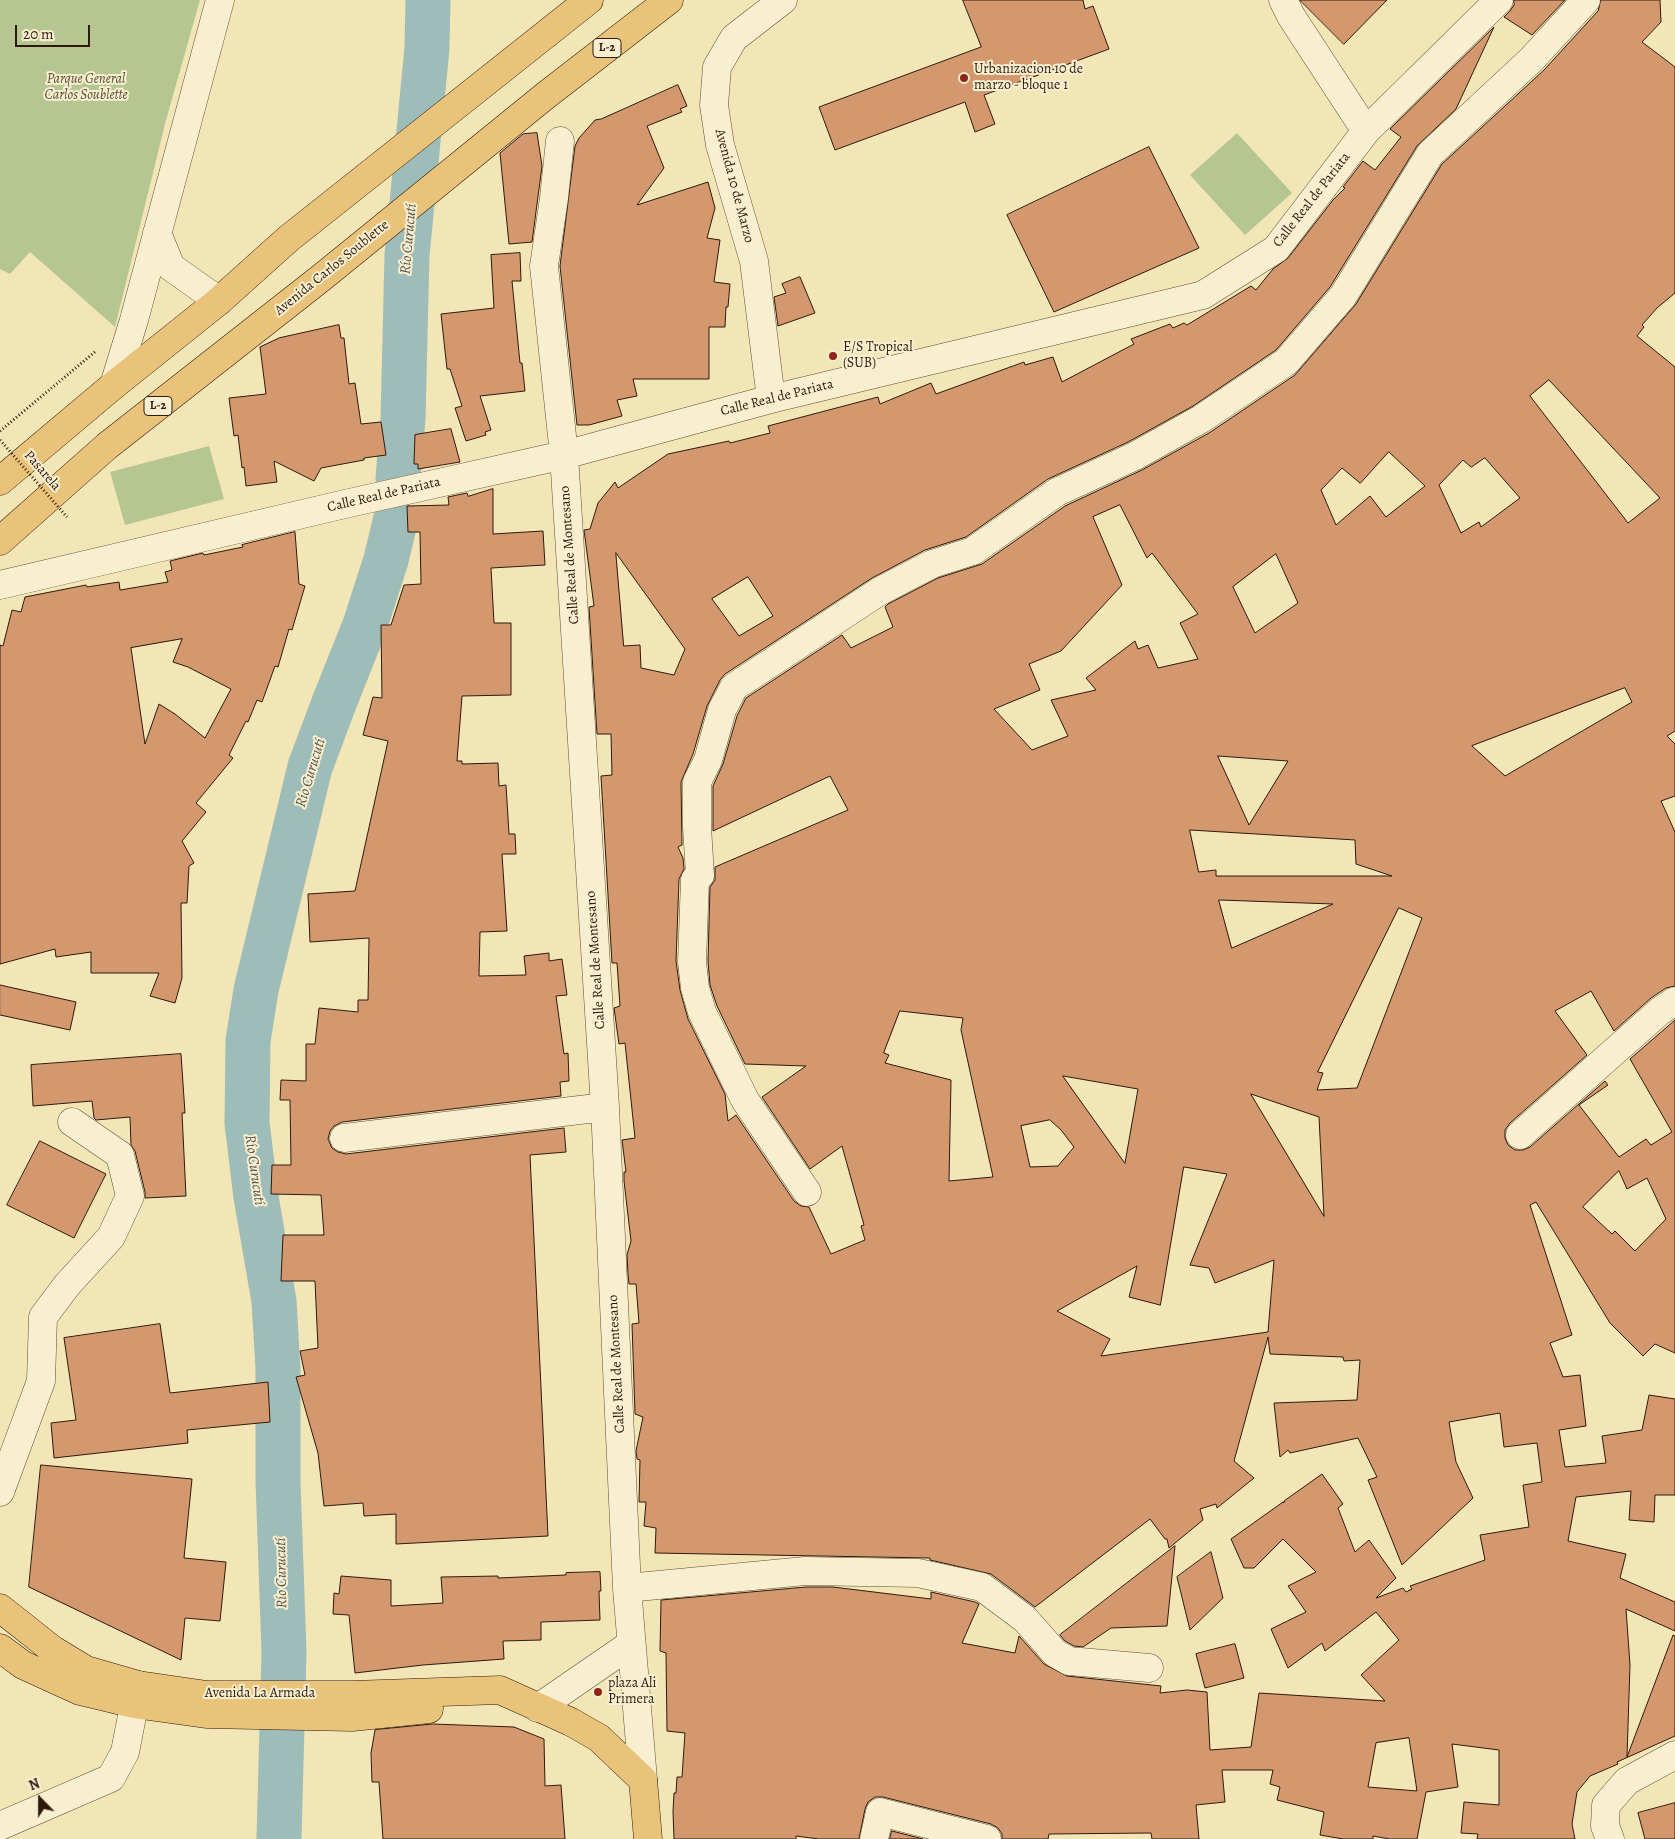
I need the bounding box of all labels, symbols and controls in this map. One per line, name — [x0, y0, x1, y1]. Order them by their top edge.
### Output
scale bar — [18, 15, 92, 47]
text: 20 m — [23, 24, 54, 44]
road number: L-2 — [593, 38, 621, 58]
place label: Urbanizacion 10 de marzo - bloque 1 — [974, 62, 1083, 94]
park label: Parque General Carlos Soublette — [45, 72, 127, 104]
marker: Urbanizacion 10 de marzo - bloque 1 — [958, 72, 970, 84]
street label: Avenida 10 de Marzo — [711, 127, 757, 245]
street label: Calle Real de Pariata — [1270, 149, 1354, 251]
water label: Río Curucutí — [397, 203, 421, 275]
street label: Avenida Carlos Soublette — [272, 217, 392, 319]
place label: E/S Tropical (SUB) — [843, 340, 913, 372]
marker: E/S Tropical (SUB) — [827, 350, 839, 362]
street label: Calle Real de Pariata — [719, 376, 835, 420]
road number: L-2 — [144, 396, 172, 416]
street label: Pasarela — [20, 448, 64, 494]
street label: Calle Real de Pariata — [326, 474, 442, 516]
street label: Calle Real de Montesano — [557, 485, 583, 625]
water label: Río Curucutí — [292, 737, 330, 809]
street label: Calle Real de Montesano — [583, 890, 609, 1030]
water label: Río Curucutí — [240, 1134, 268, 1206]
street label: Calle Real de Montesano — [605, 1294, 629, 1434]
water label: Río Curucutí — [272, 1537, 292, 1609]
place label: plaza Ali Primera — [608, 1676, 656, 1708]
street label: Avenida La Armada — [205, 1686, 315, 1702]
marker: plaza Ali Primera — [592, 1686, 604, 1698]
north arrow — [15, 1774, 65, 1824]
text: N — [26, 1774, 42, 1795]

